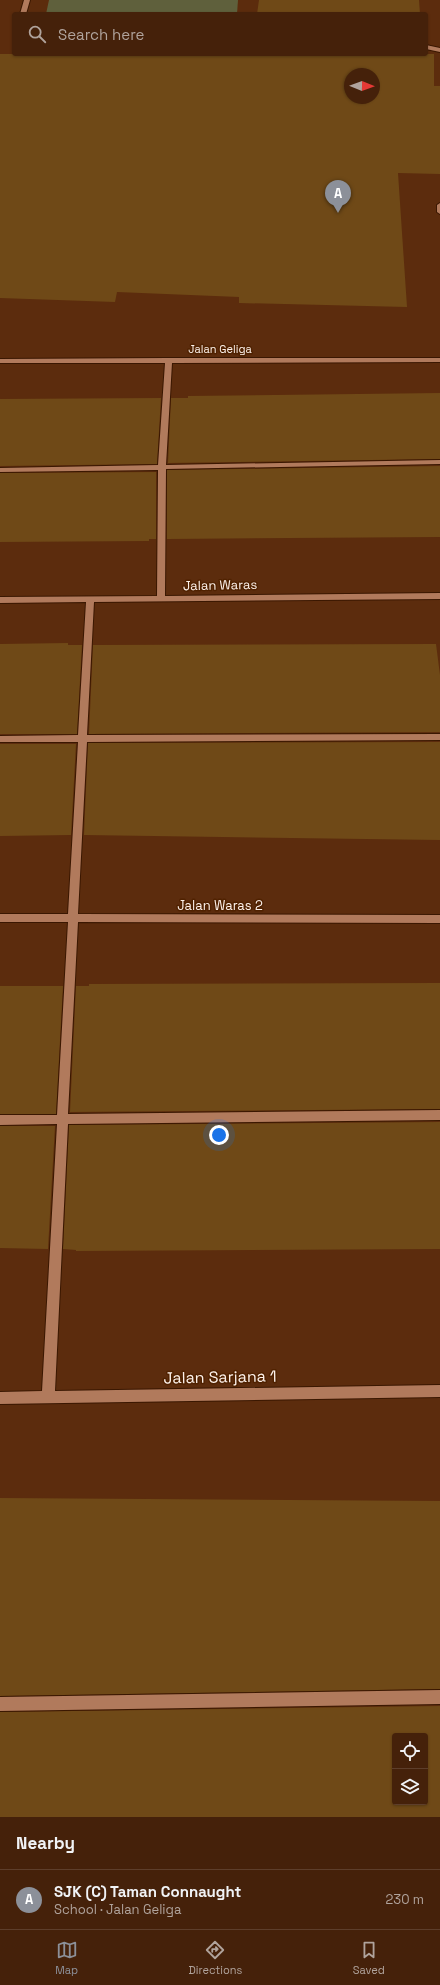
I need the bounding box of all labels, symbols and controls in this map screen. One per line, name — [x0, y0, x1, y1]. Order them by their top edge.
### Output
search box — [12, 12, 428, 56]
icon: search — [26, 23, 48, 45]
text: Search here — [58, 25, 144, 44]
north arrow — [344, 68, 380, 104]
pin: A — [325, 180, 351, 213]
street label: Jalan Geliga — [188, 342, 253, 356]
street label: Jalan Waras — [183, 576, 257, 594]
street label: Jalan Waras 2 — [177, 897, 263, 914]
your location — [209, 1125, 229, 1145]
street label: Jalan Sarjana 1 — [163, 1366, 277, 1388]
map controls — [392, 1733, 428, 1805]
button: locate — [392, 1733, 428, 1769]
button: layers — [392, 1769, 428, 1805]
text: Nearby — [16, 1832, 75, 1854]
text: SJK (C) Taman Connaught — [54, 1882, 241, 1901]
text: A — [25, 1891, 33, 1908]
text: 230 m — [386, 1891, 424, 1908]
text: School · Jalan Geliga — [54, 1901, 181, 1918]
tab: Map — [55, 1939, 78, 1977]
tab: Directions — [188, 1939, 242, 1977]
tab: Saved — [353, 1939, 385, 1977]

